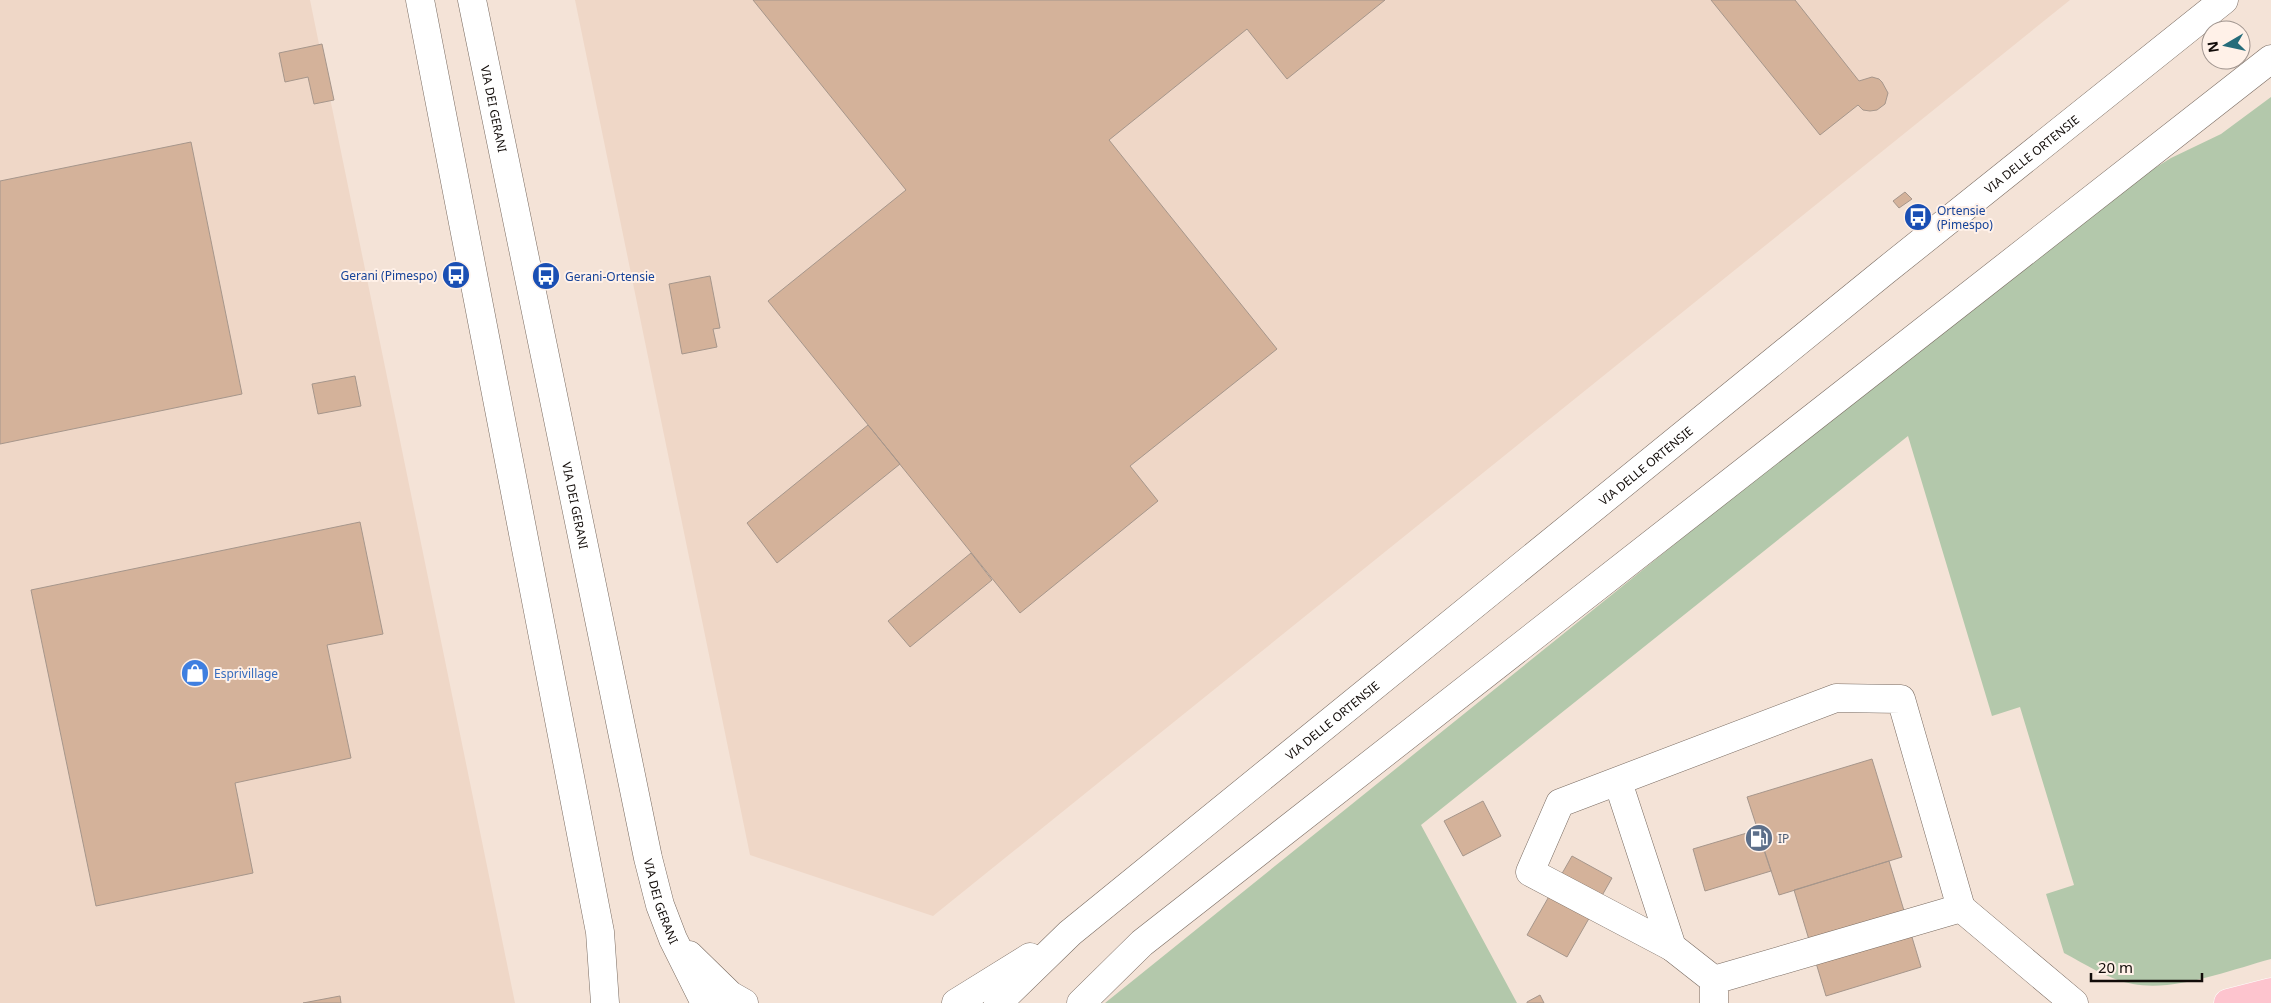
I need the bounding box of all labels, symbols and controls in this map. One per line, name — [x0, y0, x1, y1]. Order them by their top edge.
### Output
north arrow — [2201, 20, 2251, 70]
text: N — [2202, 40, 2223, 54]
street label: VIA DEI GERANI — [477, 64, 512, 154]
street label: VIA DELLE ORTENSIE — [1981, 111, 2082, 197]
bus stop icon: Ortensie (Pimespo) — [1903, 202, 1933, 232]
place label: Ortensie (Pimespo) — [1937, 202, 1993, 233]
bus stop icon: Gerani (Pimespo) — [441, 260, 471, 290]
bus stop icon: Gerani-Ortensie — [531, 261, 561, 291]
place label: Gerani (Pimespo) — [340, 267, 437, 284]
place label: Gerani-Ortensie — [565, 268, 655, 285]
street label: VIA DELLE ORTENSIE — [1595, 422, 1696, 509]
street label: VIA DEI GERANI — [558, 460, 593, 551]
shop icon: Esprivillage — [180, 658, 210, 688]
place label: Esprivillage — [214, 665, 278, 682]
street label: VIA DELLE ORTENSIE — [1281, 677, 1383, 764]
fuel station icon: IP — [1744, 823, 1774, 853]
place label: IP — [1778, 830, 1789, 847]
street label: VIA DEI GERANI — [640, 857, 683, 947]
scale bar — [2091, 950, 2202, 982]
text: 20 m — [2098, 957, 2133, 977]

